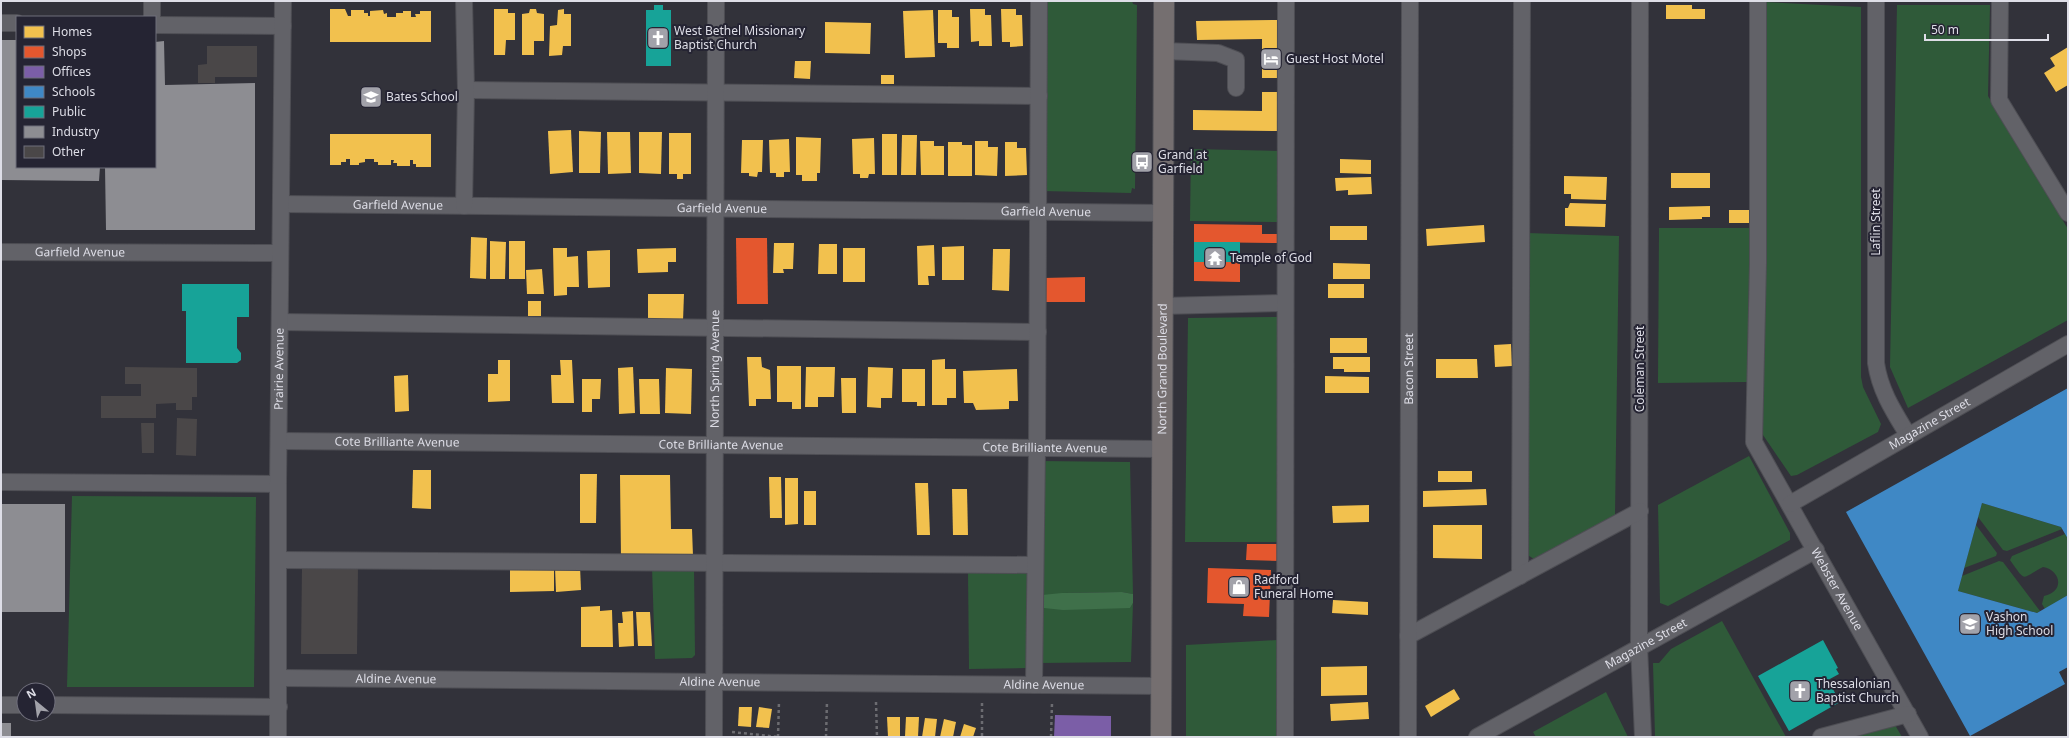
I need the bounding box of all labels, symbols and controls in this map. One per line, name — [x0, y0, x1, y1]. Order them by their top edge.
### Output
legend — [16, 16, 156, 168]
scale bar — [1925, 16, 2048, 42]
text: 50 m — [1931, 21, 1959, 38]
place label: West Bethel Missionary Baptist Church — [674, 22, 806, 53]
text: Homes — [52, 23, 92, 40]
church icon: West Bethel Missionary Baptist Church — [645, 25, 671, 51]
text: Shops — [52, 43, 87, 60]
hotel icon: Guest Host Motel — [1258, 46, 1284, 72]
place label: Guest Host Motel — [1286, 50, 1384, 67]
text: Offices — [52, 63, 91, 80]
text: Schools — [52, 83, 95, 100]
school or university icon: Bates School — [358, 84, 384, 110]
place label: Bates School — [386, 88, 458, 105]
text: Public — [52, 103, 86, 120]
text: Industry — [52, 123, 100, 140]
text: Other — [52, 143, 85, 160]
place label: Grand at Garfield — [1158, 146, 1208, 177]
bus stop icon: Grand at Garfield — [1129, 149, 1155, 175]
street label: Laflin Street — [1867, 188, 1884, 256]
street label: Garfield Avenue — [353, 196, 443, 214]
street label: Garfield Avenue — [677, 199, 767, 217]
street label: Garfield Avenue — [1001, 202, 1091, 220]
street label: Garfield Avenue — [35, 243, 125, 260]
temple icon: Temple of God — [1202, 245, 1228, 271]
place label: Temple of God — [1230, 249, 1312, 266]
street label: North Grand Boulevard — [1153, 303, 1171, 435]
street label: North Spring Avenue — [706, 310, 723, 428]
street label: Coleman Street — [1631, 325, 1648, 412]
street label: Prairie Avenue — [270, 328, 288, 410]
street label: Bacon Street — [1400, 332, 1417, 405]
street label: Magazine Street — [1885, 393, 1974, 453]
street label: Cote Brilliante Avenue — [334, 433, 460, 451]
street label: Cote Brilliante Avenue — [658, 435, 784, 454]
street label: Cote Brilliante Avenue — [982, 438, 1108, 457]
street label: Webster Avenue — [1807, 545, 1867, 634]
place label: Radford Funeral Home — [1254, 571, 1334, 602]
shop icon: Radford Funeral Home — [1226, 574, 1252, 600]
place label: Vashon High School — [1986, 608, 2053, 639]
school or university icon: Vashon High School — [1957, 611, 1983, 637]
street label: Magazine Street — [1602, 614, 1690, 673]
street label: Aldine Avenue — [356, 670, 437, 687]
street label: Aldine Avenue — [680, 673, 761, 690]
place label: Thessalonian Baptist Church — [1816, 675, 1899, 706]
street label: Aldine Avenue — [1003, 676, 1085, 693]
church icon: Thessalonian Baptist Church — [1787, 678, 1813, 704]
north arrow — [16, 682, 56, 722]
text: N — [23, 684, 38, 702]

